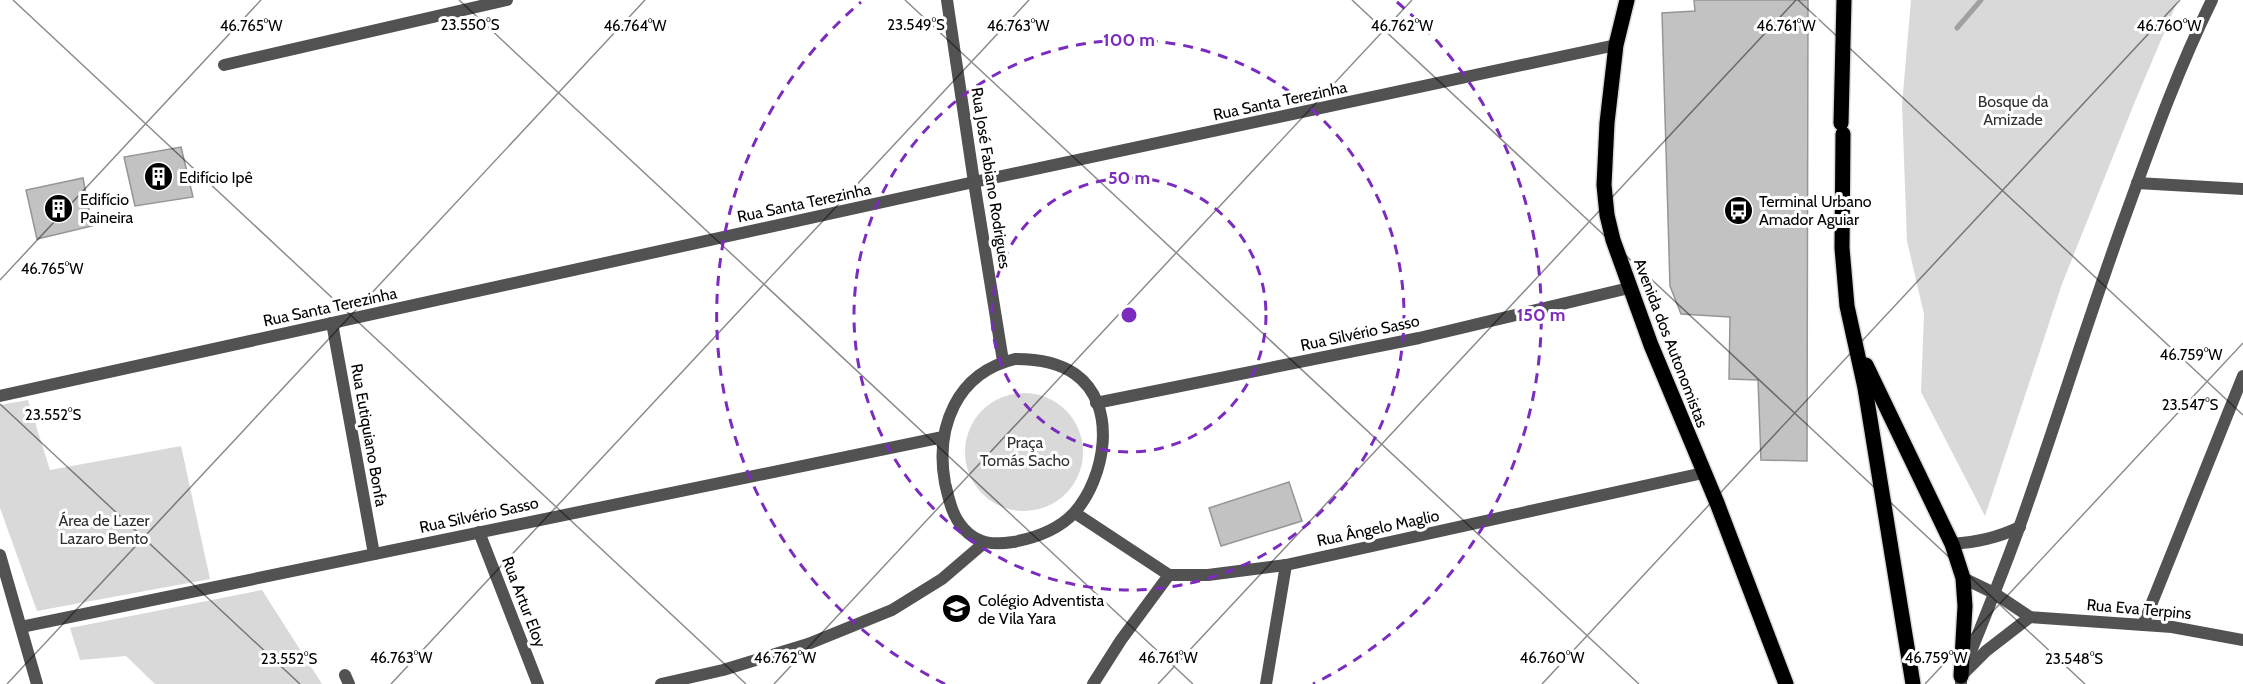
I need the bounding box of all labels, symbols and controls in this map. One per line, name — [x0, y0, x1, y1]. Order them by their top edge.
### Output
text: 23.550°S — [441, 16, 500, 34]
text: 23.549°S — [887, 16, 945, 34]
text: 46.765°W — [220, 17, 283, 35]
text: 46.764°W — [603, 17, 667, 35]
text: 46.763°W — [987, 17, 1050, 35]
text: 46.762°W — [1371, 17, 1434, 35]
text: 46.761°W — [1756, 17, 1816, 35]
text: 46.760°W — [2136, 17, 2202, 35]
text: 100 m — [1103, 29, 1155, 51]
street label: Rua Santa Terezinha — [1211, 77, 1349, 124]
street label: Rua José Fabiano Rodrigues — [967, 86, 1015, 270]
park label: Bosque da Amizade — [1978, 92, 2049, 129]
building icon: Edifício Ipê — [142, 161, 174, 193]
text: 50 m — [1108, 167, 1150, 189]
place label: Edifício Ipê — [179, 168, 253, 187]
street label: Rua Santa Terezinha — [735, 179, 873, 226]
place label: Edifício Paineira — [80, 190, 133, 227]
building icon: Edifício Paineira — [43, 192, 75, 224]
place label: Terminal Urbano Amador Aguiar — [1759, 192, 1872, 229]
bus stop icon: Terminal Urbano Amador Aguiar — [1722, 194, 1754, 226]
street label: Avenida dos Autonomistas — [1630, 256, 1712, 430]
text: 46.765°W — [21, 260, 84, 278]
street label: Rua Santa Terezinha — [261, 283, 399, 330]
text: 150 m — [1517, 304, 1565, 326]
centre of rings — [1119, 305, 1139, 325]
street label: Rua Silvério Sasso — [1299, 311, 1421, 355]
text: 46.759°W — [2159, 346, 2223, 364]
street label: Rua Eutiquiano Bonfa — [347, 362, 391, 508]
text: 23.547°S — [2162, 396, 2219, 414]
text: 23.552°S — [25, 406, 81, 424]
park label: Praça Tomás Sacho — [980, 433, 1070, 470]
street label: Rua Silvério Sasso — [418, 493, 540, 537]
street label: Rua Ângelo Maglio — [1315, 506, 1441, 550]
park label: Área de Lazer Lazaro Bento — [58, 511, 151, 548]
street label: Rua Artur Eloy — [498, 554, 550, 650]
place label: Colégio Adventista de Vila Yara — [978, 591, 1104, 628]
school or university icon: Colégio Adventista de Vila Yara — [941, 593, 973, 625]
street label: Rua Eva Terpins — [2086, 595, 2193, 623]
text: 46.763°W — [370, 649, 433, 667]
text: 46.762°W — [754, 649, 817, 667]
text: 46.761°W — [1138, 649, 1198, 667]
text: 46.760°W — [1519, 649, 1585, 667]
text: 46.759°W — [1904, 649, 1968, 667]
text: 23.552°S — [261, 650, 317, 668]
text: 23.548°S — [2045, 650, 2103, 668]

